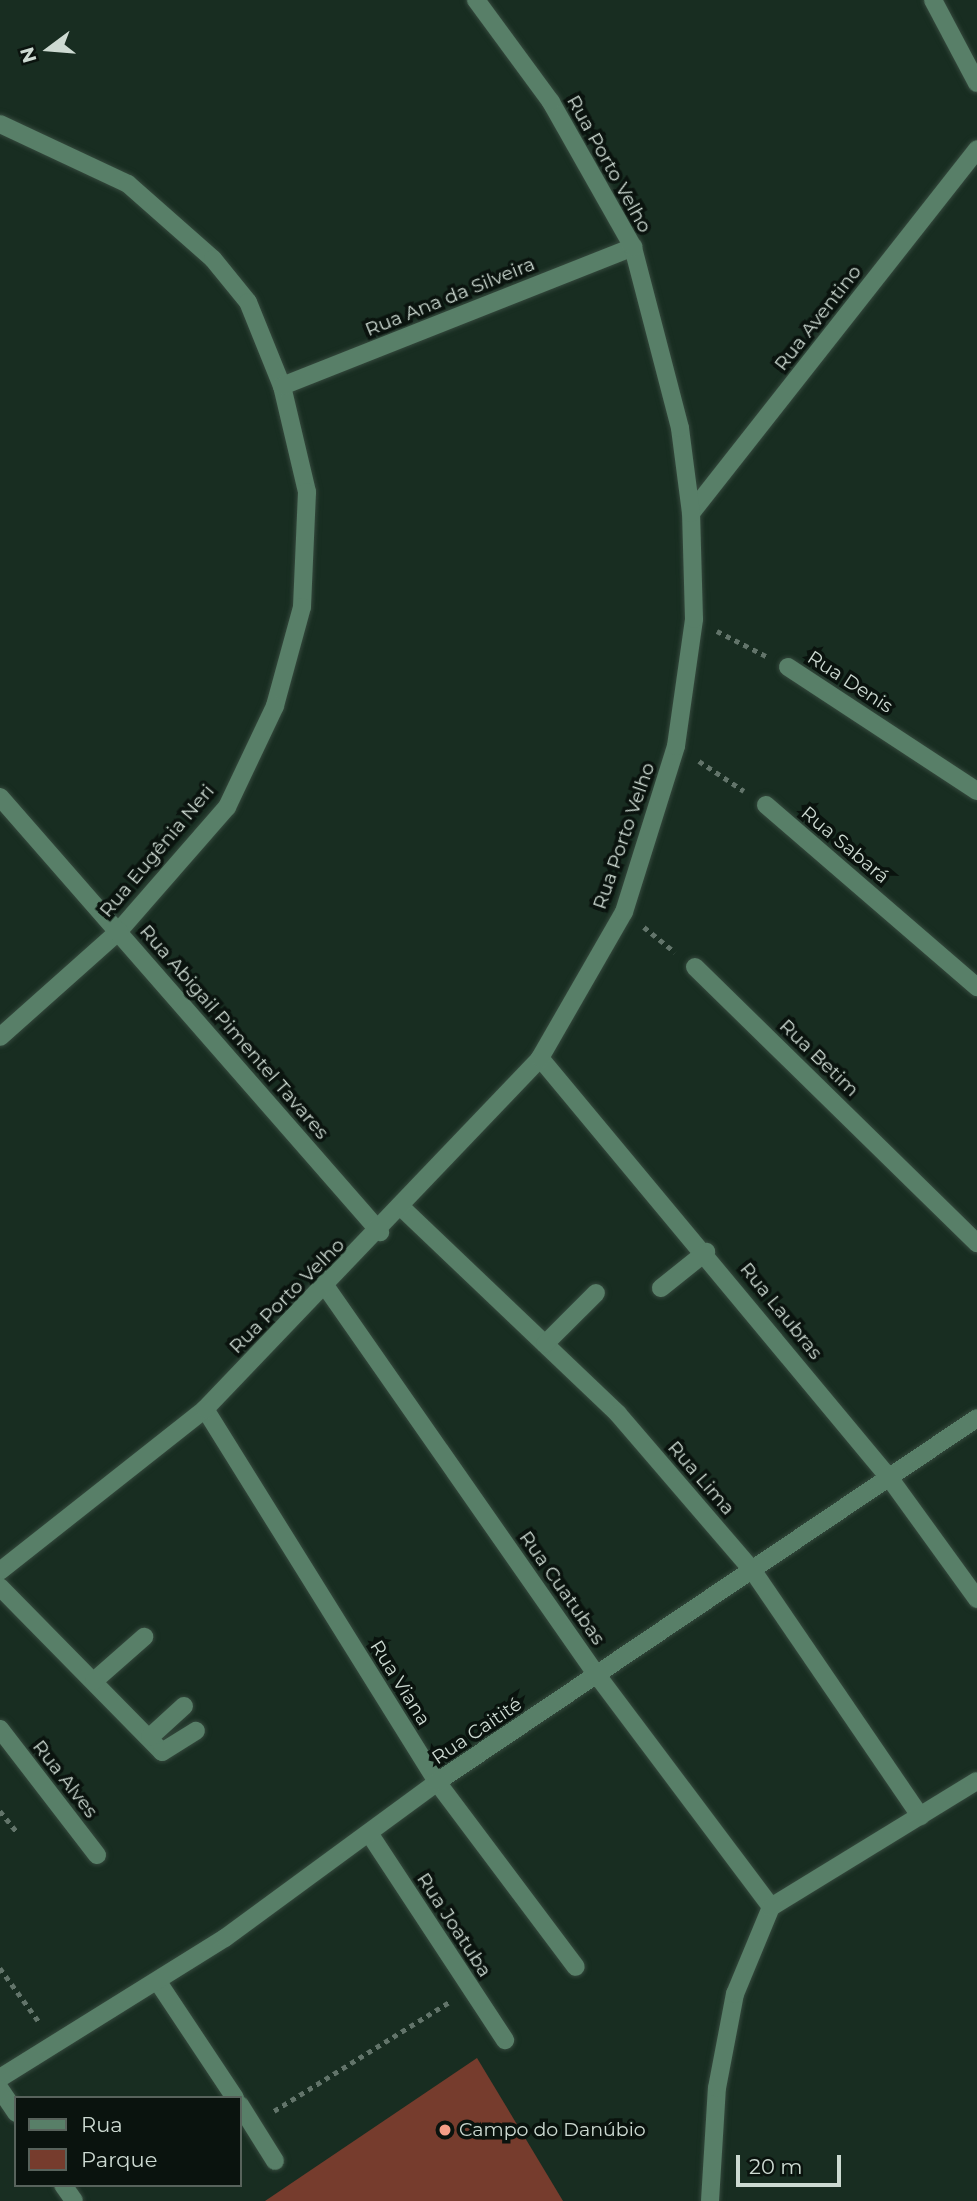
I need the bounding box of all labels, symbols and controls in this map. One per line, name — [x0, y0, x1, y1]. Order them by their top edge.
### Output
north arrow — [14, 14, 84, 84]
text: N — [15, 44, 42, 65]
street label: Rua Porto Velho — [562, 91, 656, 237]
street label: Rua Ana da Silveira — [362, 253, 538, 341]
street label: Rua Aventino — [770, 261, 866, 375]
street label: Rua Denis — [803, 646, 897, 718]
street label: Rua Porto Velho — [588, 760, 660, 912]
street label: Rua Eugênia Neri — [95, 780, 219, 922]
street label: Rua Sabará — [796, 802, 894, 888]
street label: Rua Abigail Pimentel Tavares — [135, 920, 333, 1144]
street label: Rua Betim — [775, 1015, 863, 1101]
street label: Rua Porto Velho — [225, 1234, 349, 1358]
street label: Rua Laubras — [735, 1258, 827, 1364]
street label: Rua Lima — [663, 1436, 739, 1520]
street label: Rua Cuatubas — [514, 1527, 610, 1649]
street label: Rua Viana — [365, 1636, 435, 1730]
street label: Rua Caitité — [428, 1693, 526, 1769]
street label: Rua Alves — [28, 1736, 102, 1822]
street label: Rua Joatuba — [412, 1869, 496, 1981]
legend — [14, 2096, 242, 2187]
text: Rua — [81, 2112, 123, 2137]
place label: Campo do Danúbio — [459, 2119, 646, 2141]
marker: Campo do Danúbio — [437, 2122, 453, 2138]
scale bar — [739, 2142, 844, 2186]
text: Parque — [81, 2147, 157, 2172]
text: 20 m — [749, 2154, 803, 2179]

